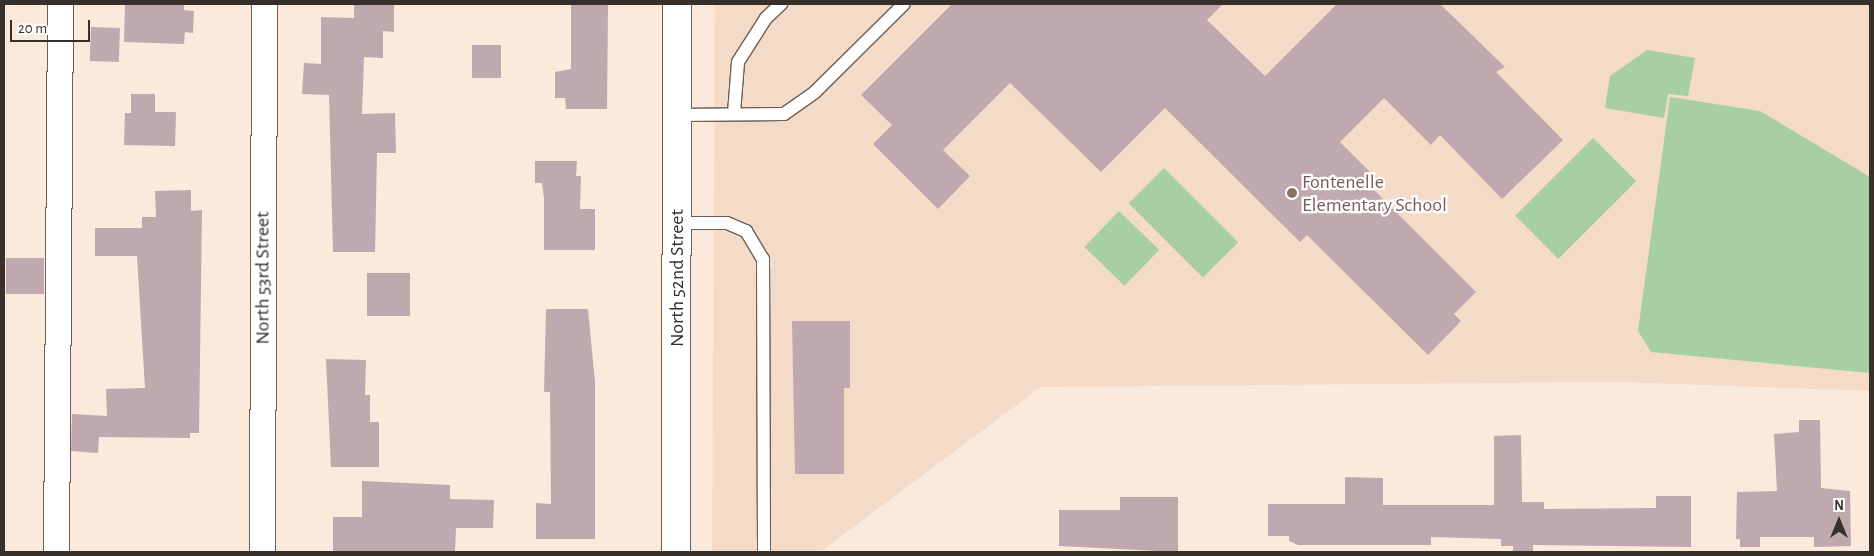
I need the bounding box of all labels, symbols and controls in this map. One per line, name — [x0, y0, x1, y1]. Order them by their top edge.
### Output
scale bar — [12, 10, 92, 42]
text: 20 m — [18, 21, 47, 36]
place label: Fontenelle Elementary School — [1302, 170, 1447, 217]
marker: Fontenelle Elementary School — [1286, 187, 1298, 199]
street label: North 52nd Street — [665, 209, 689, 347]
street label: North 53rd Street — [251, 211, 275, 345]
north arrow — [1814, 496, 1864, 546]
text: N — [1834, 499, 1844, 513]

